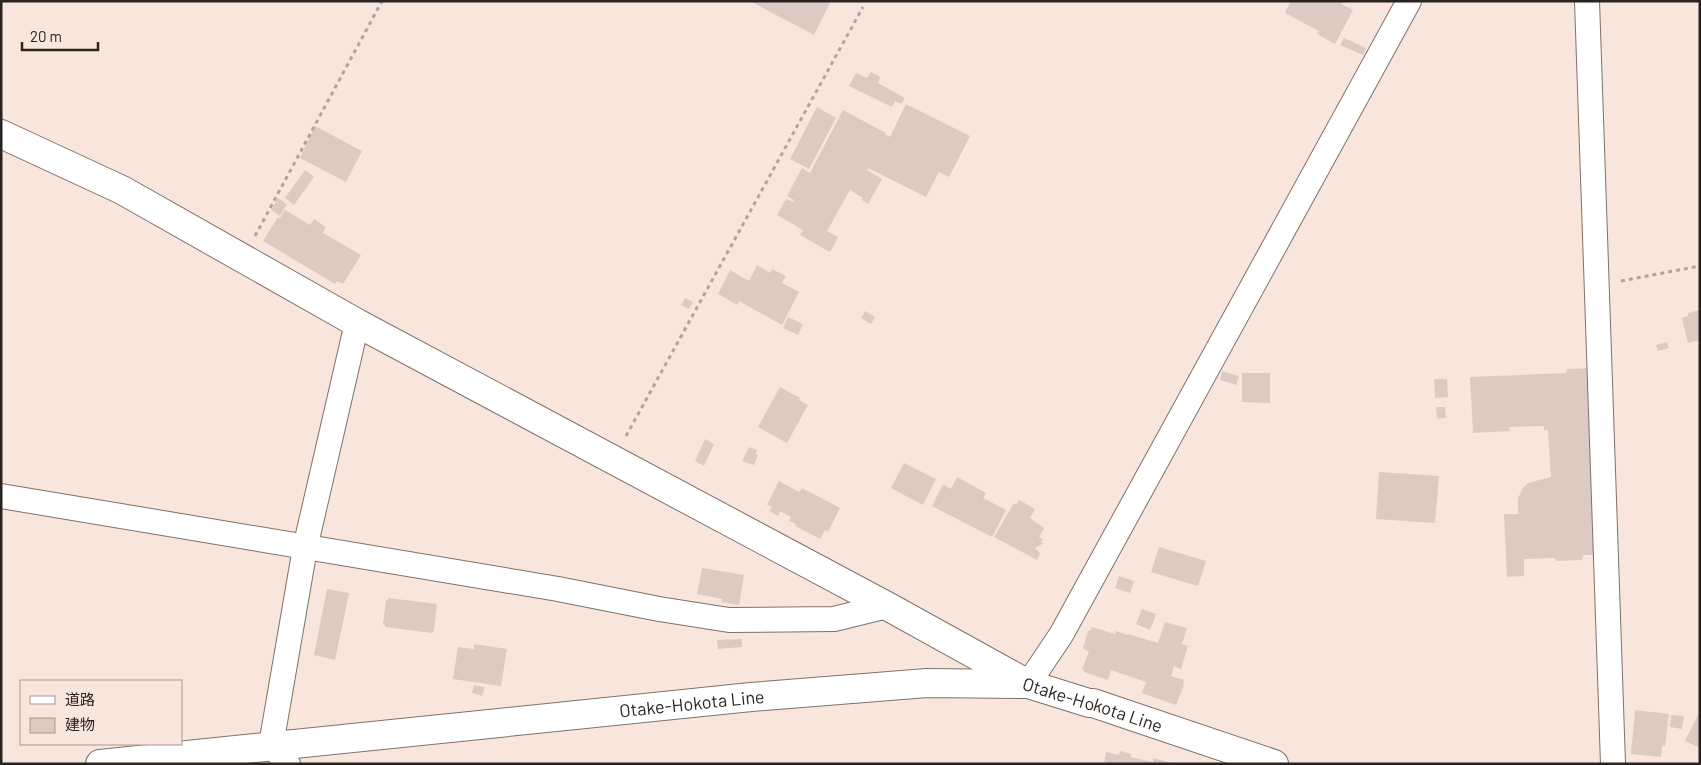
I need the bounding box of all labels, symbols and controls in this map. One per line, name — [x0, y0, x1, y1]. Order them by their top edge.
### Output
scale bar — [22, 20, 99, 52]
text: 20 m — [30, 27, 62, 45]
street label: Otake-Hokota Line — [1020, 672, 1166, 737]
legend — [20, 680, 182, 745]
street label: Otake-Hokota Line — [618, 685, 765, 721]
text: 道路 — [65, 690, 95, 708]
text: 建物 — [65, 715, 95, 733]

